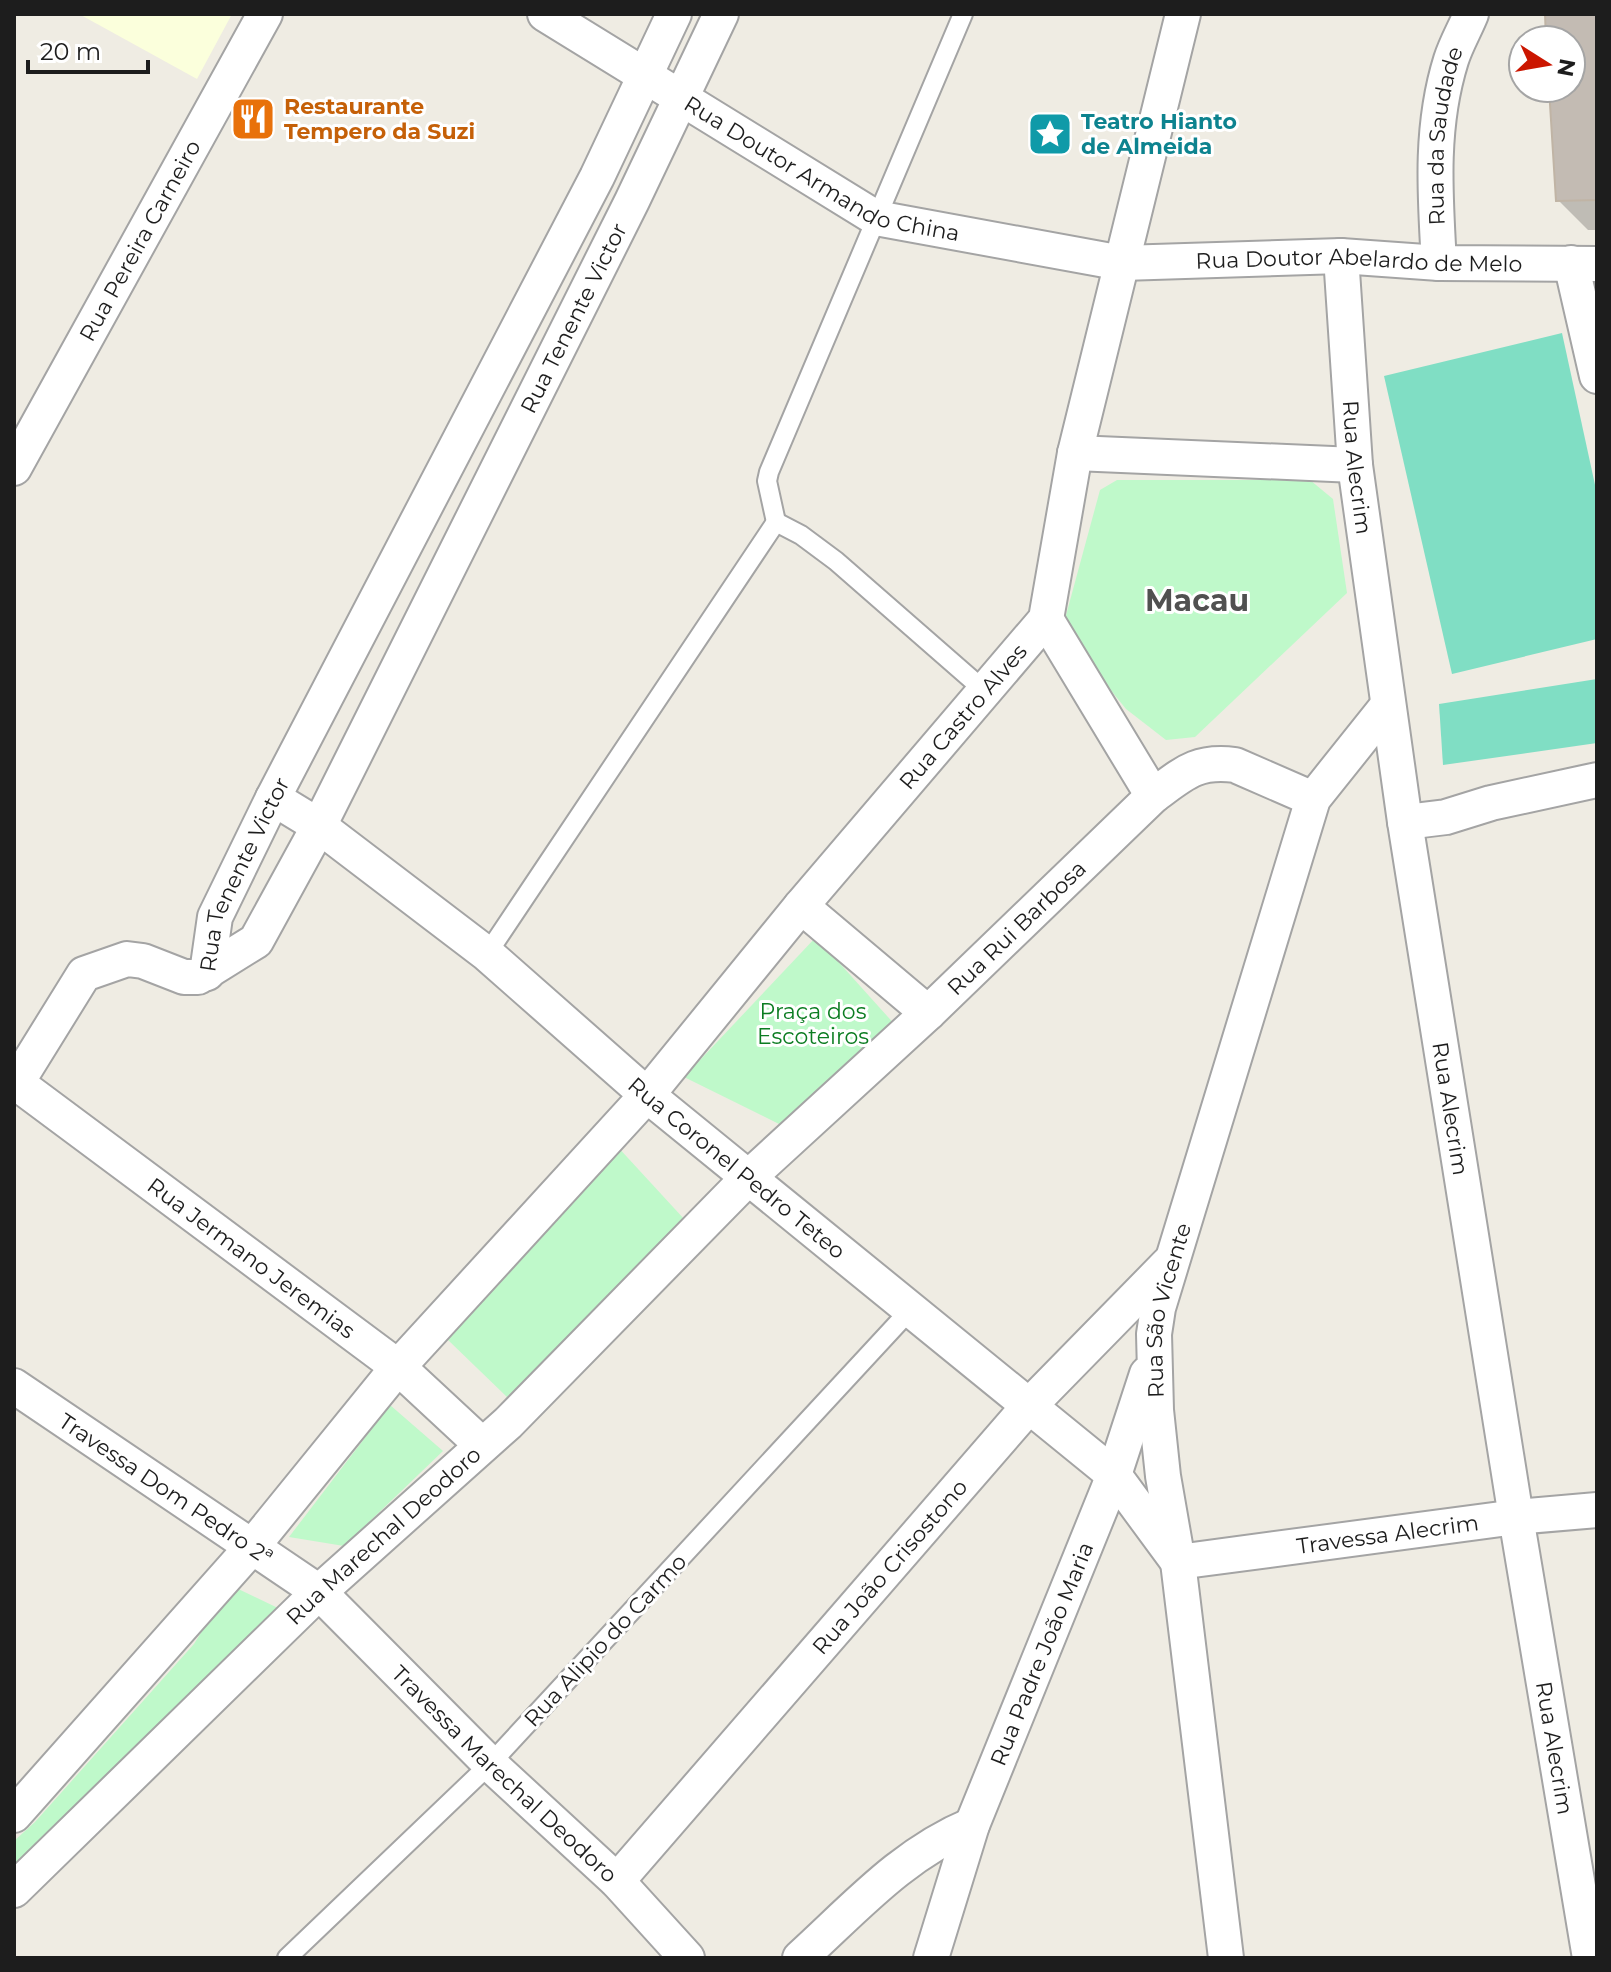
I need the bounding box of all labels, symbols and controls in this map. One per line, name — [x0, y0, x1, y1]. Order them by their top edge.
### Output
scale bar — [28, 24, 148, 74]
north arrow — [1507, 24, 1587, 104]
text: 20 m — [40, 37, 101, 66]
street label: Rua da Saudade — [1422, 43, 1469, 226]
text: N — [1551, 56, 1581, 79]
street label: Rua Doutor Armando China — [679, 90, 962, 247]
place label: Restaurante Tempero da Suzi — [284, 93, 475, 145]
restaurant icon: Restaurante Tempero da Suzi — [229, 95, 277, 143]
place label: Teatro Hianto de Almeida — [1081, 108, 1237, 160]
place icon: Teatro Hianto de Almeida — [1026, 110, 1074, 158]
street label: Rua Pereira Carneiro — [74, 135, 207, 346]
street label: Rua Tenente Victor — [515, 219, 633, 418]
street label: Rua Doutor Abelardo de Melo — [1195, 243, 1522, 278]
street label: Rua Alecrim — [1337, 399, 1378, 536]
district label: Macau — [1145, 582, 1249, 619]
street label: Rua Castro Alves — [894, 638, 1033, 795]
street label: Rua Tenente Victor — [194, 773, 295, 974]
street label: Rua Rui Barbosa — [942, 855, 1092, 1001]
park label: Praça dos Escoteiros — [757, 998, 869, 1050]
street label: Rua Alecrim — [1426, 1040, 1474, 1177]
street label: Rua Coronel Pedro Teteo — [622, 1072, 851, 1265]
street label: Rua Jermano Jeremias — [142, 1172, 361, 1345]
street label: Rua São Vicente — [1141, 1220, 1197, 1398]
street label: Travessa Dom Pedro 2ª — [54, 1408, 278, 1571]
street label: Rua Marechal Deodoro — [281, 1441, 487, 1631]
street label: Rua João Crisostono — [807, 1474, 973, 1660]
street label: Travessa Alecrim — [1295, 1509, 1481, 1560]
street label: Rua Padre João Maria — [984, 1538, 1099, 1770]
street label: Rua Alipio do Carmo — [518, 1548, 692, 1732]
street label: Travessa Marechal Deodoro — [386, 1660, 623, 1888]
street label: Rua Alecrim — [1530, 1679, 1579, 1817]

